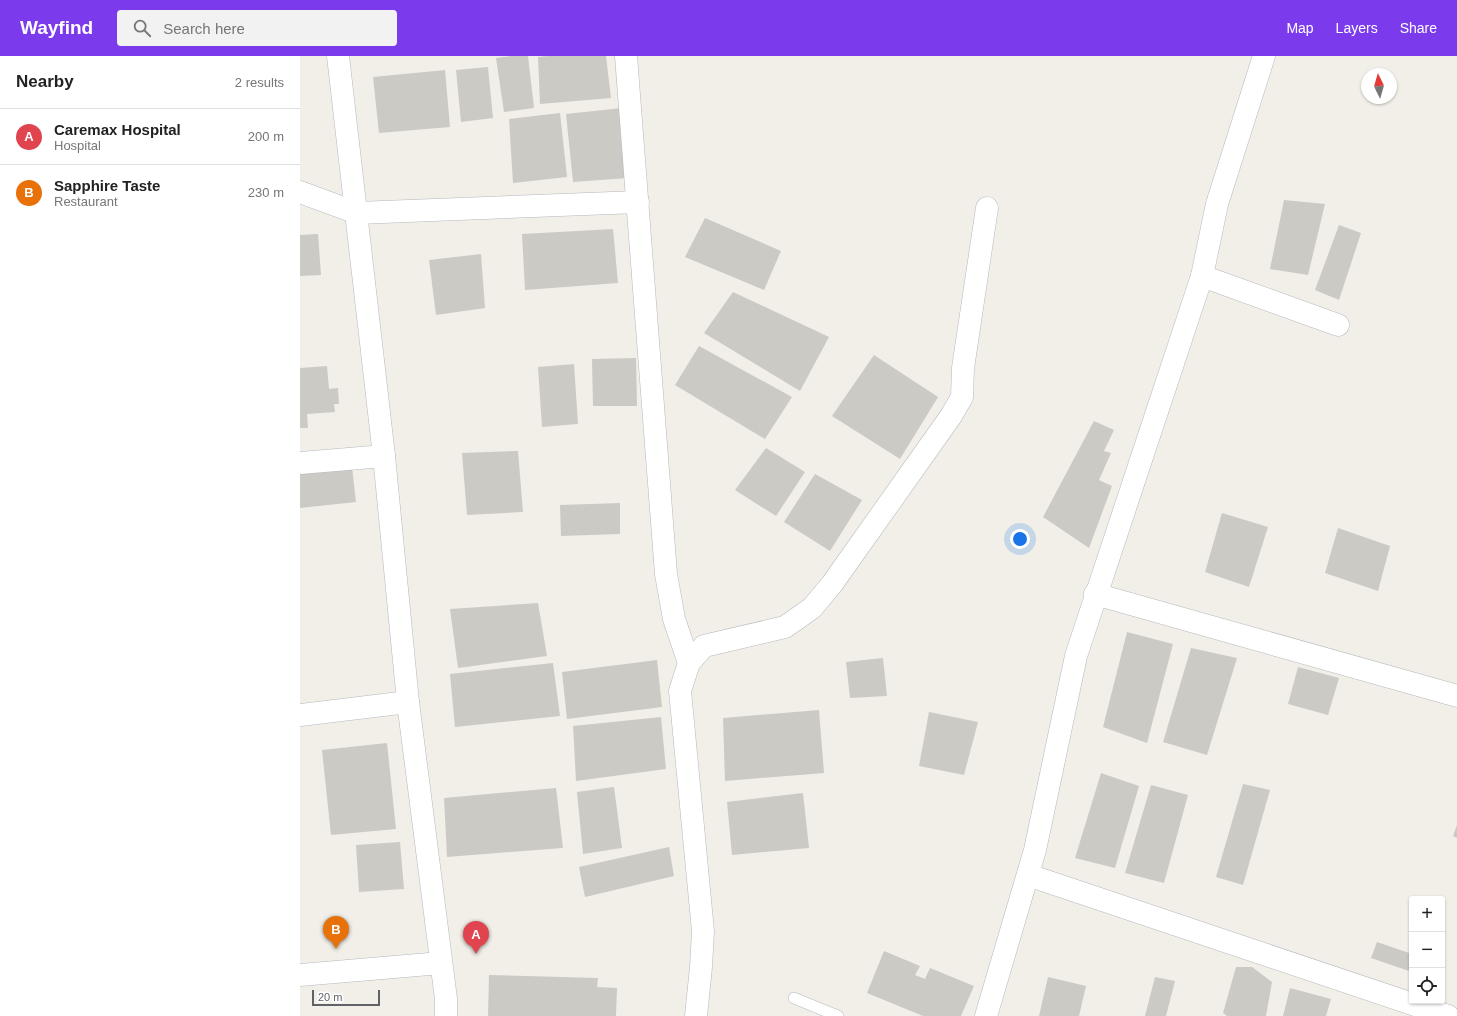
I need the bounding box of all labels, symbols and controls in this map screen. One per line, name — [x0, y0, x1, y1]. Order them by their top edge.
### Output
search box — [117, 10, 397, 46]
text: Wayfind — [20, 17, 93, 38]
icon: search — [131, 17, 153, 39]
text: Search here — [163, 20, 245, 37]
text: Map — [1286, 20, 1314, 36]
text: Layers — [1336, 20, 1378, 36]
text: Share — [1400, 20, 1437, 36]
north arrow — [1361, 68, 1397, 104]
text: Nearby — [16, 72, 74, 91]
text: 2 results — [235, 75, 284, 90]
text: Caremax Hospital — [54, 121, 181, 138]
text: A — [24, 129, 34, 144]
text: 200 m — [248, 129, 284, 144]
text: Hospital — [54, 138, 101, 153]
text: Sapphire Taste — [54, 177, 160, 194]
text: B — [24, 185, 34, 200]
text: 230 m — [248, 185, 284, 200]
text: Restaurant — [54, 194, 118, 209]
your location — [1010, 529, 1030, 549]
map controls — [1409, 896, 1445, 1004]
button: + — [1409, 896, 1445, 932]
pin: B — [323, 916, 349, 949]
pin: A — [463, 921, 489, 954]
button: − — [1409, 932, 1445, 968]
button: locate — [1409, 968, 1445, 1004]
scale bar — [312, 988, 380, 1007]
text: 20 m — [318, 991, 342, 1003]

